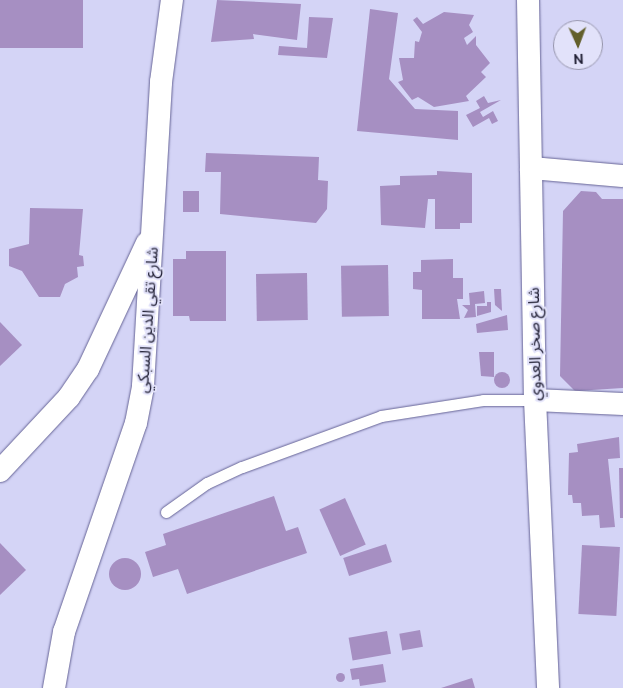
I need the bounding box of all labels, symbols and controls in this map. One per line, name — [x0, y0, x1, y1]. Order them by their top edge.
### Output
north arrow — [553, 20, 603, 70]
text: N — [573, 51, 584, 67]
street label: شارع تقي الدين السبكي — [132, 246, 162, 394]
street label: شارع صخر العدوي — [523, 287, 545, 401]

